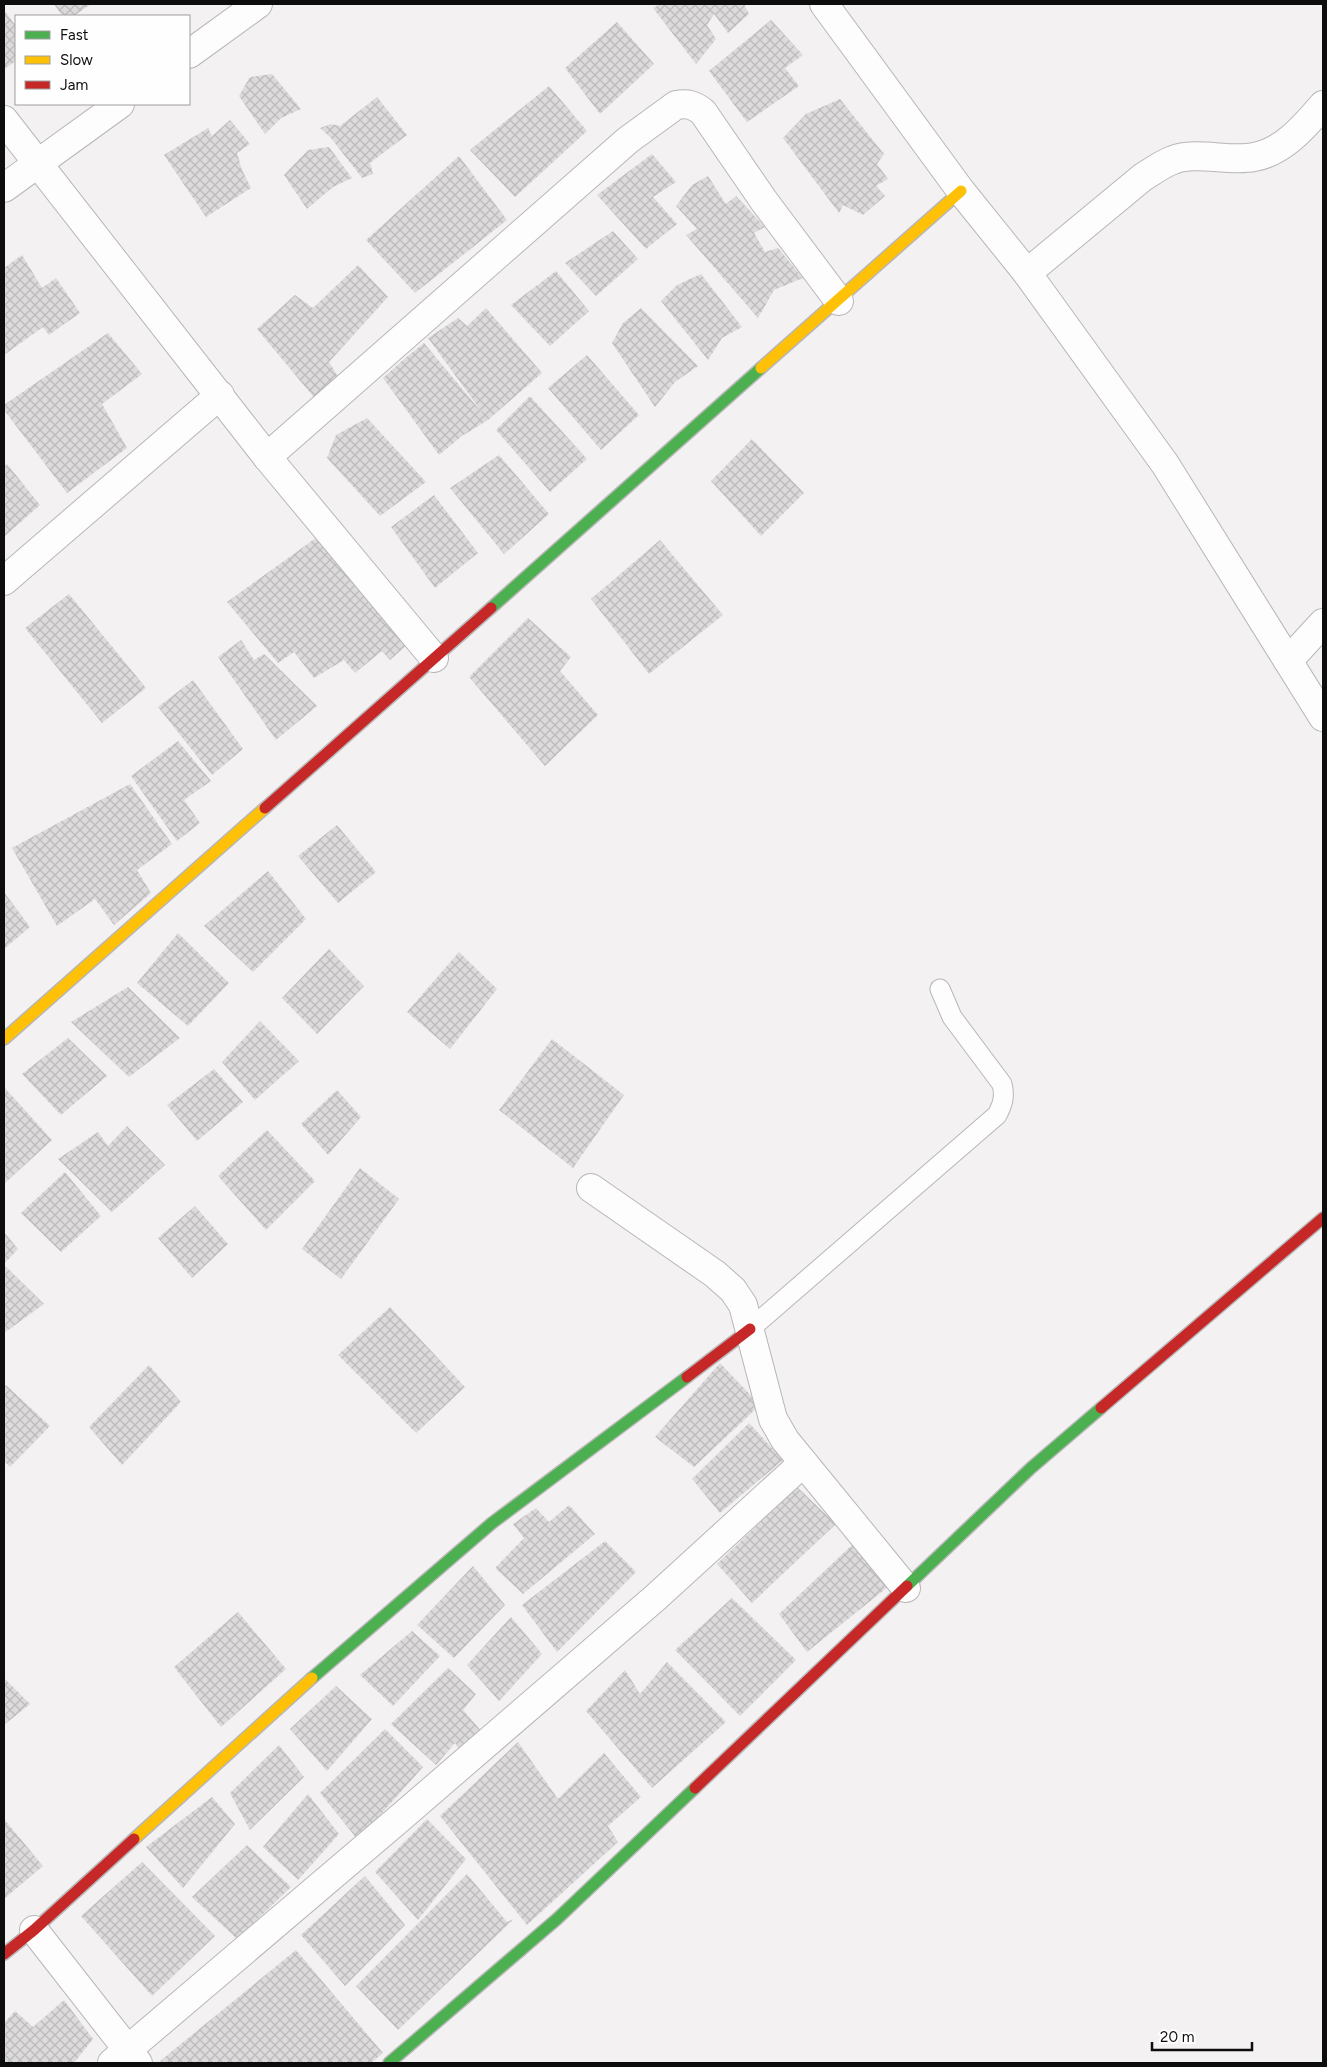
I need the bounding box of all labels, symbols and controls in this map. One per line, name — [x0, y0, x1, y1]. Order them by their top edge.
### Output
legend — [15, 15, 190, 105]
text: Fast — [60, 26, 89, 44]
text: Slow — [60, 51, 93, 69]
text: Jam — [60, 76, 88, 94]
scale bar — [1152, 2020, 1252, 2052]
text: 20 m — [1160, 2028, 1194, 2046]

